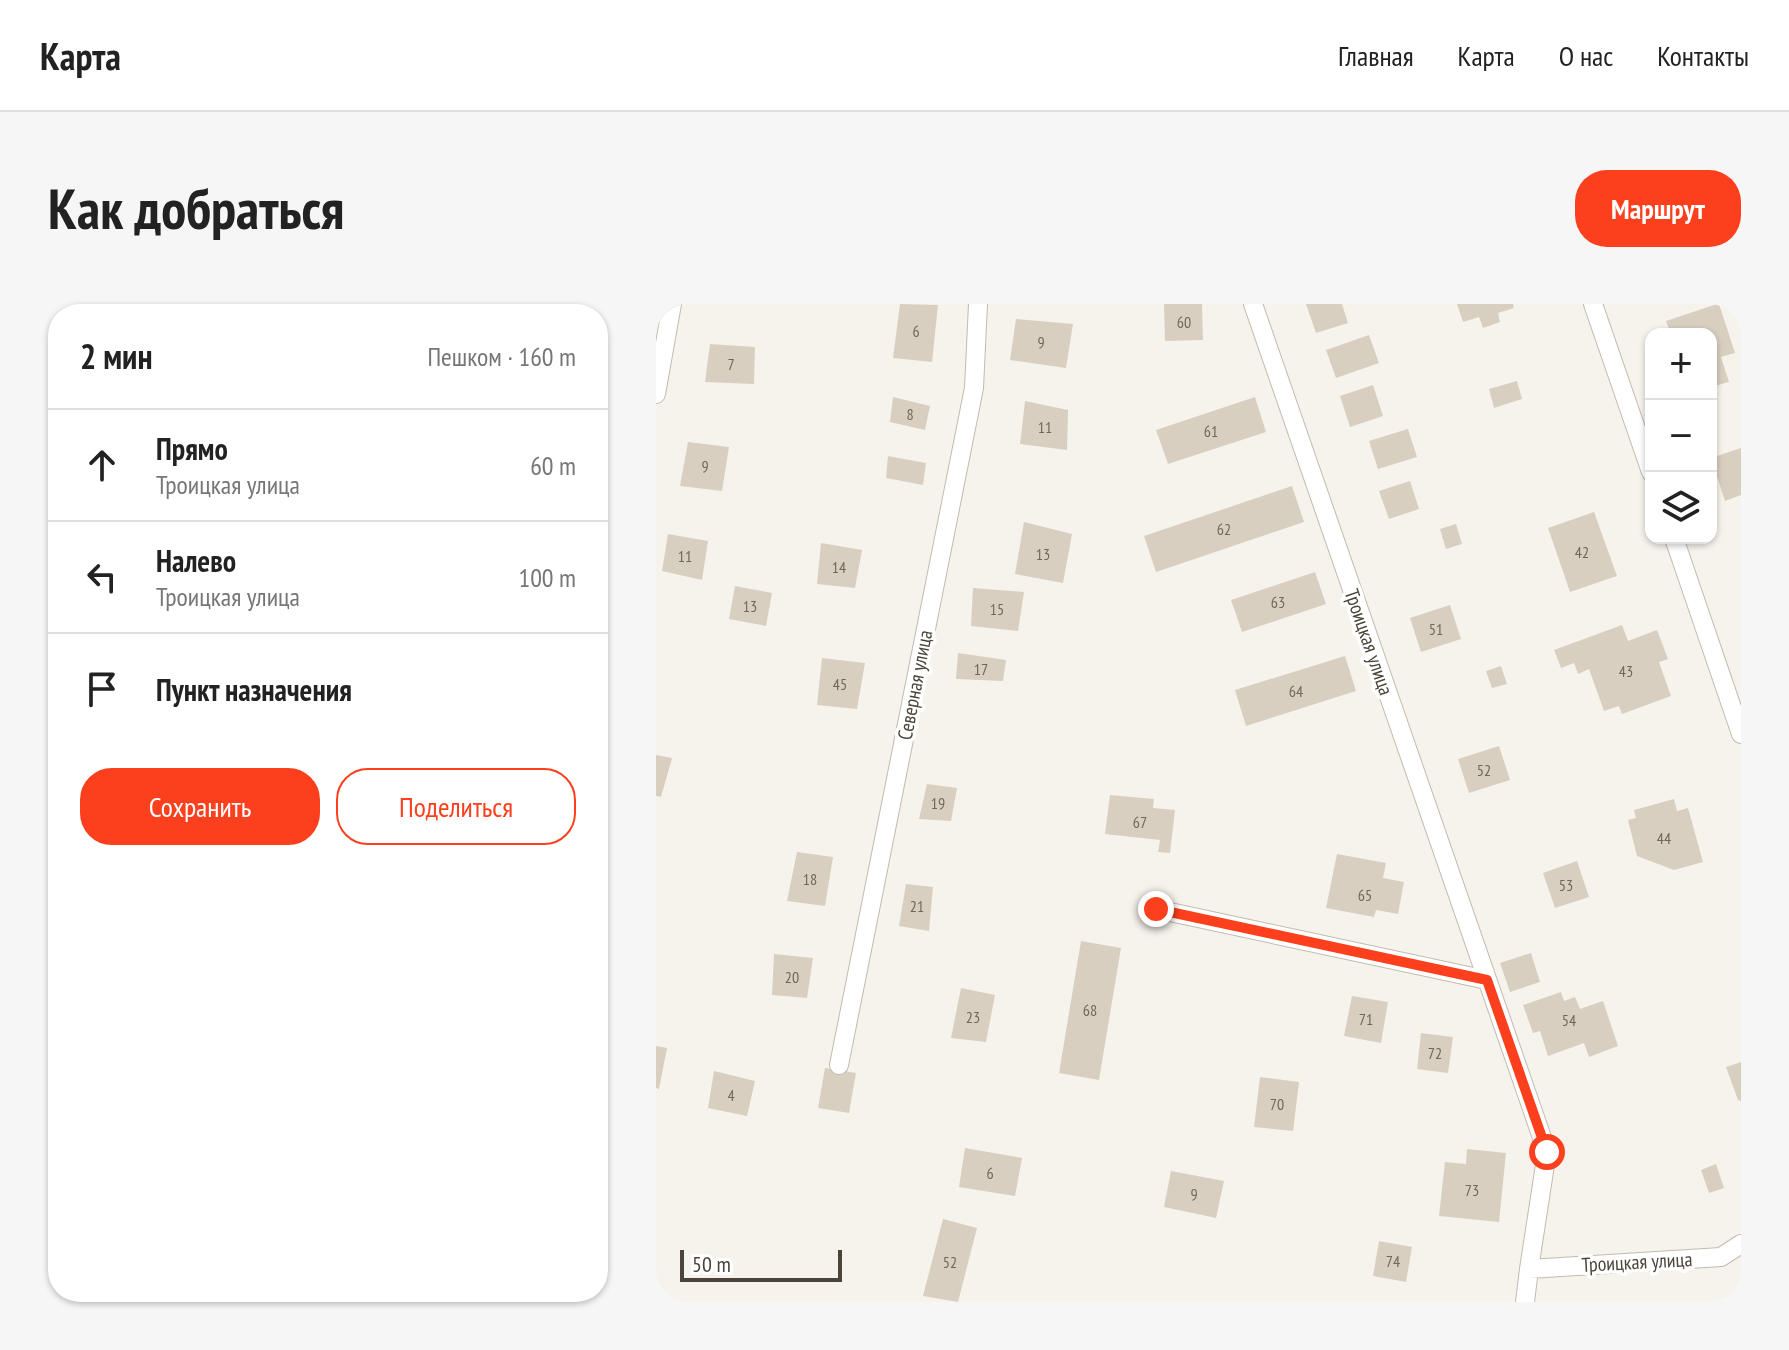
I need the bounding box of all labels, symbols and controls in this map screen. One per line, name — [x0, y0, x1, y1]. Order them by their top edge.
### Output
text: Карта — [40, 31, 121, 80]
text: Главная — [1338, 37, 1414, 74]
text: Карта — [1458, 37, 1515, 74]
text: О нас — [1559, 37, 1613, 74]
text: Контакты — [1657, 37, 1749, 74]
button: Маршрут — [1575, 170, 1741, 247]
text: Как добраться — [48, 172, 344, 244]
house number: 60 — [1177, 312, 1191, 332]
house number: 6 — [912, 321, 920, 341]
map controls — [1645, 328, 1717, 544]
button: + — [1645, 328, 1717, 400]
house number: 9 — [1037, 332, 1045, 352]
text: 2 мин — [80, 334, 153, 378]
text: Пешком · 160 m — [427, 340, 576, 373]
house number: 7 — [727, 354, 735, 374]
button: − — [1645, 400, 1717, 472]
house number: 8 — [906, 404, 914, 424]
house number: 11 — [1038, 417, 1052, 437]
house number: 61 — [1204, 421, 1218, 441]
text: Прямо — [156, 429, 228, 468]
icon: ahead — [80, 443, 124, 487]
text: 60 m — [530, 449, 576, 482]
house number: 9 — [701, 456, 709, 476]
text: Троицкая улица — [156, 468, 300, 501]
button: layers — [1645, 472, 1717, 544]
house number: 62 — [1217, 519, 1231, 539]
text: Налево — [156, 541, 236, 580]
house number: 42 — [1575, 542, 1589, 562]
house number: 13 — [1036, 544, 1050, 564]
house number: 11 — [678, 546, 692, 566]
icon: left — [80, 555, 124, 599]
house number: 14 — [832, 557, 846, 577]
text: 100 m — [518, 561, 576, 594]
text: Троицкая улица — [156, 580, 300, 613]
street label: Троицкая улица — [1339, 585, 1399, 699]
house number: 63 — [1271, 592, 1285, 612]
house number: 13 — [743, 596, 757, 616]
house number: 15 — [990, 599, 1004, 619]
house number: 51 — [1429, 619, 1443, 639]
street label: Северная улица — [892, 628, 938, 742]
house number: 17 — [974, 659, 988, 679]
house number: 43 — [1619, 661, 1633, 681]
icon: arrive — [80, 667, 124, 711]
text: Пункт назначения — [156, 670, 352, 709]
house number: 45 — [833, 674, 847, 694]
house number: 64 — [1289, 681, 1303, 701]
house number: 52 — [1477, 760, 1491, 780]
button: Сохранить — [80, 768, 320, 845]
button: Поделиться — [336, 768, 576, 845]
house number: 19 — [931, 793, 945, 813]
house number: 67 — [1133, 812, 1147, 832]
house number: 44 — [1657, 828, 1671, 848]
house number: 18 — [803, 869, 817, 889]
house number: 53 — [1559, 875, 1573, 895]
house number: 65 — [1358, 885, 1372, 905]
route end — [1138, 891, 1174, 927]
house number: 21 — [910, 896, 924, 916]
house number: 20 — [785, 967, 799, 987]
house number: 68 — [1083, 1000, 1097, 1020]
house number: 23 — [966, 1007, 980, 1027]
house number: 71 — [1359, 1009, 1373, 1029]
house number: 54 — [1562, 1010, 1576, 1030]
house number: 72 — [1428, 1043, 1442, 1063]
house number: 4 — [727, 1085, 735, 1105]
house number: 70 — [1270, 1094, 1284, 1114]
route start — [1529, 1134, 1565, 1170]
house number: 6 — [986, 1163, 994, 1183]
house number: 73 — [1465, 1180, 1479, 1200]
house number: 9 — [1190, 1184, 1198, 1204]
scale bar — [680, 1246, 842, 1282]
street label: Троицкая улица — [1581, 1246, 1693, 1278]
text: 50 m — [692, 1250, 731, 1278]
house number: 74 — [1386, 1251, 1400, 1271]
house number: 52 — [943, 1252, 957, 1272]

